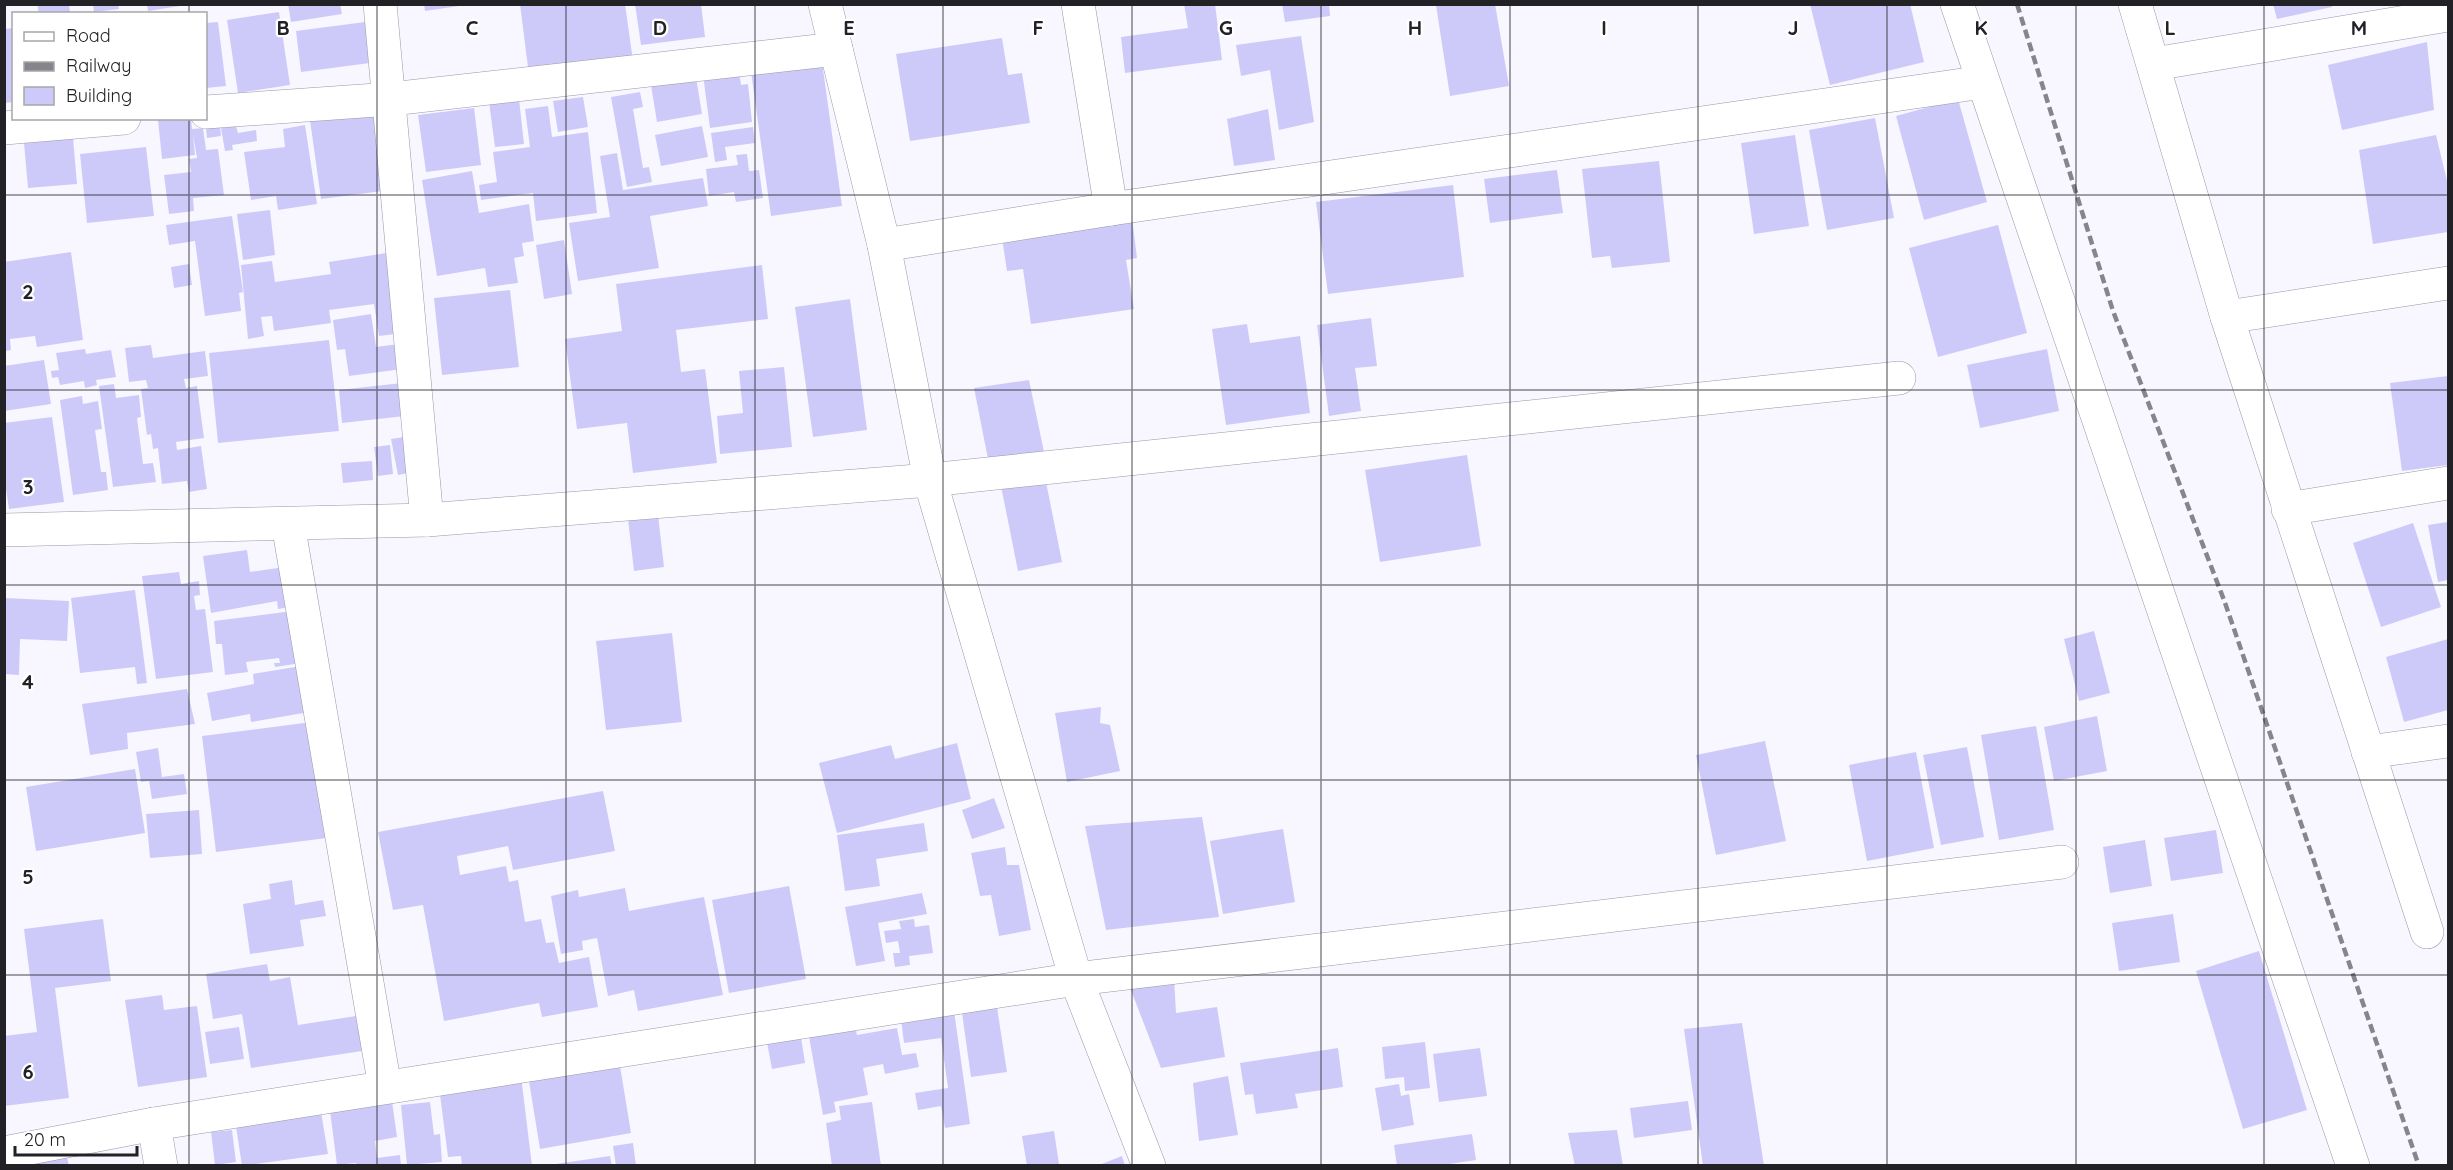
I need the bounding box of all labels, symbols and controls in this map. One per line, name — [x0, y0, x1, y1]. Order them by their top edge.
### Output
legend — [12, 12, 207, 120]
text: B — [276, 15, 290, 40]
text: C — [466, 15, 479, 40]
text: D — [653, 15, 667, 40]
text: E — [843, 15, 855, 40]
text: F — [1032, 15, 1044, 40]
text: G — [1219, 15, 1233, 40]
text: H — [1408, 15, 1422, 40]
text: I — [1601, 15, 1607, 40]
text: J — [1787, 15, 1799, 40]
text: K — [1974, 15, 1988, 40]
text: L — [2164, 15, 2176, 40]
text: M — [2351, 15, 2367, 40]
text: Road — [66, 24, 111, 47]
text: Railway — [66, 54, 132, 77]
text: Building — [66, 84, 132, 107]
text: 2 — [22, 279, 34, 304]
text: 3 — [23, 474, 33, 499]
text: 4 — [22, 669, 34, 694]
text: 5 — [22, 864, 34, 889]
text: 6 — [22, 1059, 34, 1084]
scale bar — [15, 1119, 136, 1157]
text: 20 m — [24, 1128, 66, 1151]

